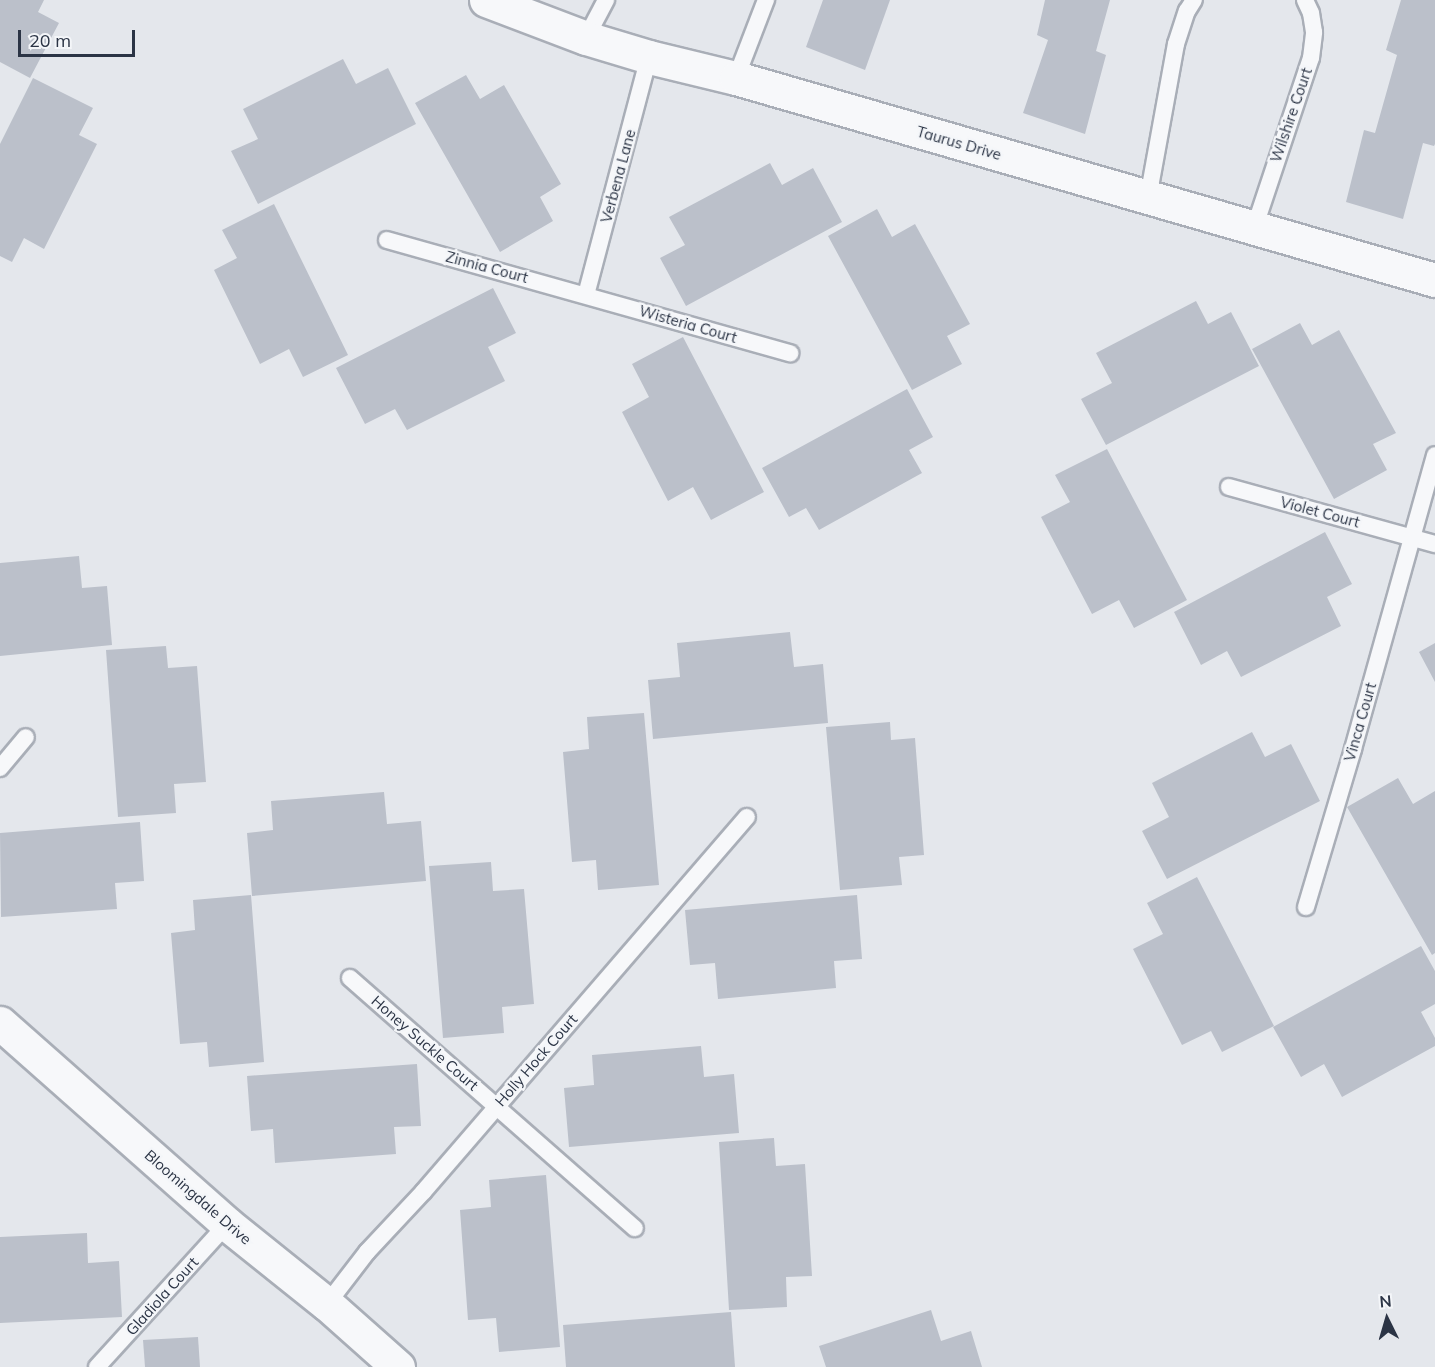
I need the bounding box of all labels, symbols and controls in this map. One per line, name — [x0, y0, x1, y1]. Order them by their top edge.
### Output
scale bar — [21, 18, 138, 56]
text: 20 m — [29, 29, 71, 52]
street label: Wilshire Court — [1266, 65, 1316, 165]
street label: Taurus Drive — [915, 122, 1003, 164]
street label: Verbena Lane — [597, 127, 639, 225]
street label: Zinnia Court — [444, 247, 530, 287]
street label: Wisteria Court — [637, 301, 739, 347]
street label: Violet Court — [1278, 493, 1362, 531]
street label: Vinca Court — [1340, 681, 1380, 763]
street label: Honey Suckle Court — [368, 992, 482, 1094]
street label: Holly Hock Court — [491, 1010, 581, 1110]
street label: Bloomingdale Drive — [141, 1146, 255, 1248]
street label: Gladiola Court — [122, 1253, 202, 1339]
north arrow — [1357, 1289, 1417, 1349]
text: N — [1379, 1291, 1392, 1312]

